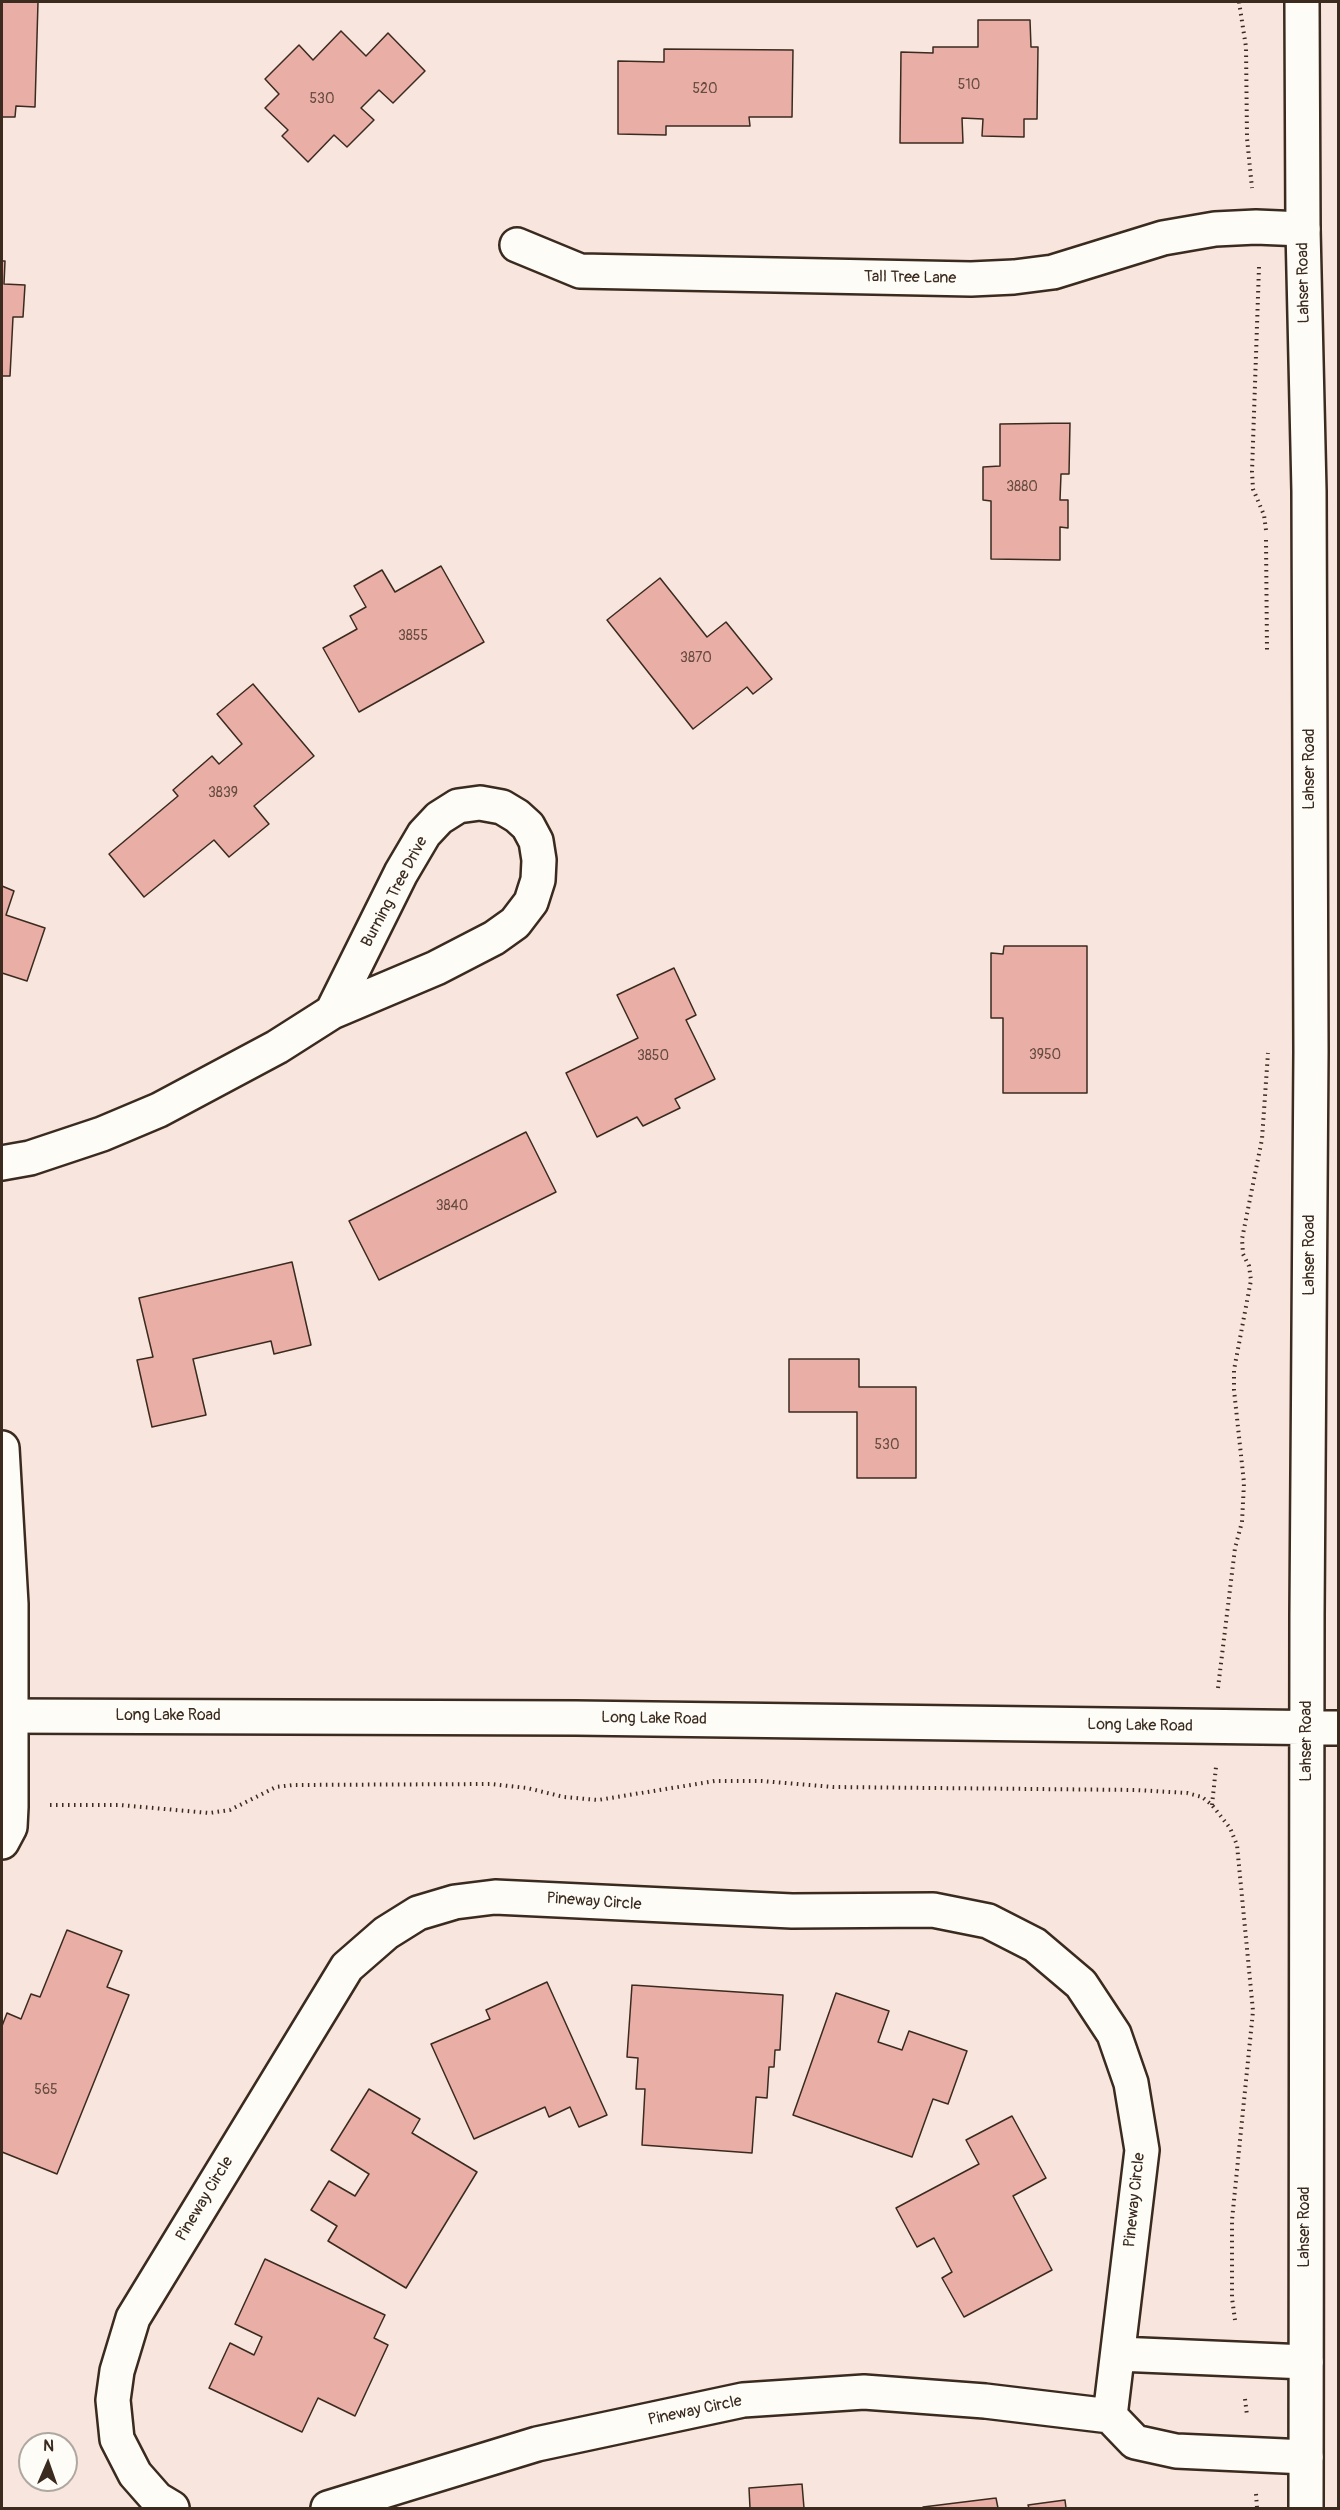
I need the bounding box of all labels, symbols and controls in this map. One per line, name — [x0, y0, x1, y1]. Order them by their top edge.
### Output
house number: 510 — [958, 77, 980, 93]
house number: 520 — [693, 81, 717, 97]
house number: 530 — [310, 91, 334, 107]
street label: Lahser Road — [1294, 242, 1314, 324]
street label: Tall Tree Lane — [864, 268, 956, 288]
house number: 3880 — [1006, 479, 1038, 495]
house number: 3855 — [398, 628, 428, 644]
house number: 3870 — [680, 650, 712, 666]
street label: Lahser Road — [1300, 728, 1320, 810]
house number: 3839 — [208, 785, 238, 801]
street label: Burning Tree Drive — [358, 833, 432, 951]
house number: 3950 — [1029, 1047, 1061, 1063]
house number: 3850 — [637, 1048, 669, 1064]
house number: 3840 — [436, 1198, 468, 1214]
street label: Lahser Road — [1300, 1214, 1320, 1296]
house number: 530 — [875, 1437, 899, 1453]
street label: Lahser Road — [1297, 1700, 1317, 1782]
street label: Long Lake Road — [115, 1706, 221, 1726]
street label: Long Lake Road — [601, 1708, 707, 1730]
street label: Long Lake Road — [1087, 1715, 1193, 1737]
street label: Pineway Circle — [546, 1889, 642, 1915]
house number: 565 — [34, 2082, 58, 2098]
street label: Pineway Circle — [1120, 2152, 1150, 2248]
street label: Pineway Circle — [172, 2153, 238, 2245]
street label: Lahser Road — [1295, 2186, 1315, 2268]
street label: Pineway Circle — [646, 2392, 744, 2430]
north arrow — [18, 2432, 78, 2492]
text: N — [43, 2436, 54, 2456]

